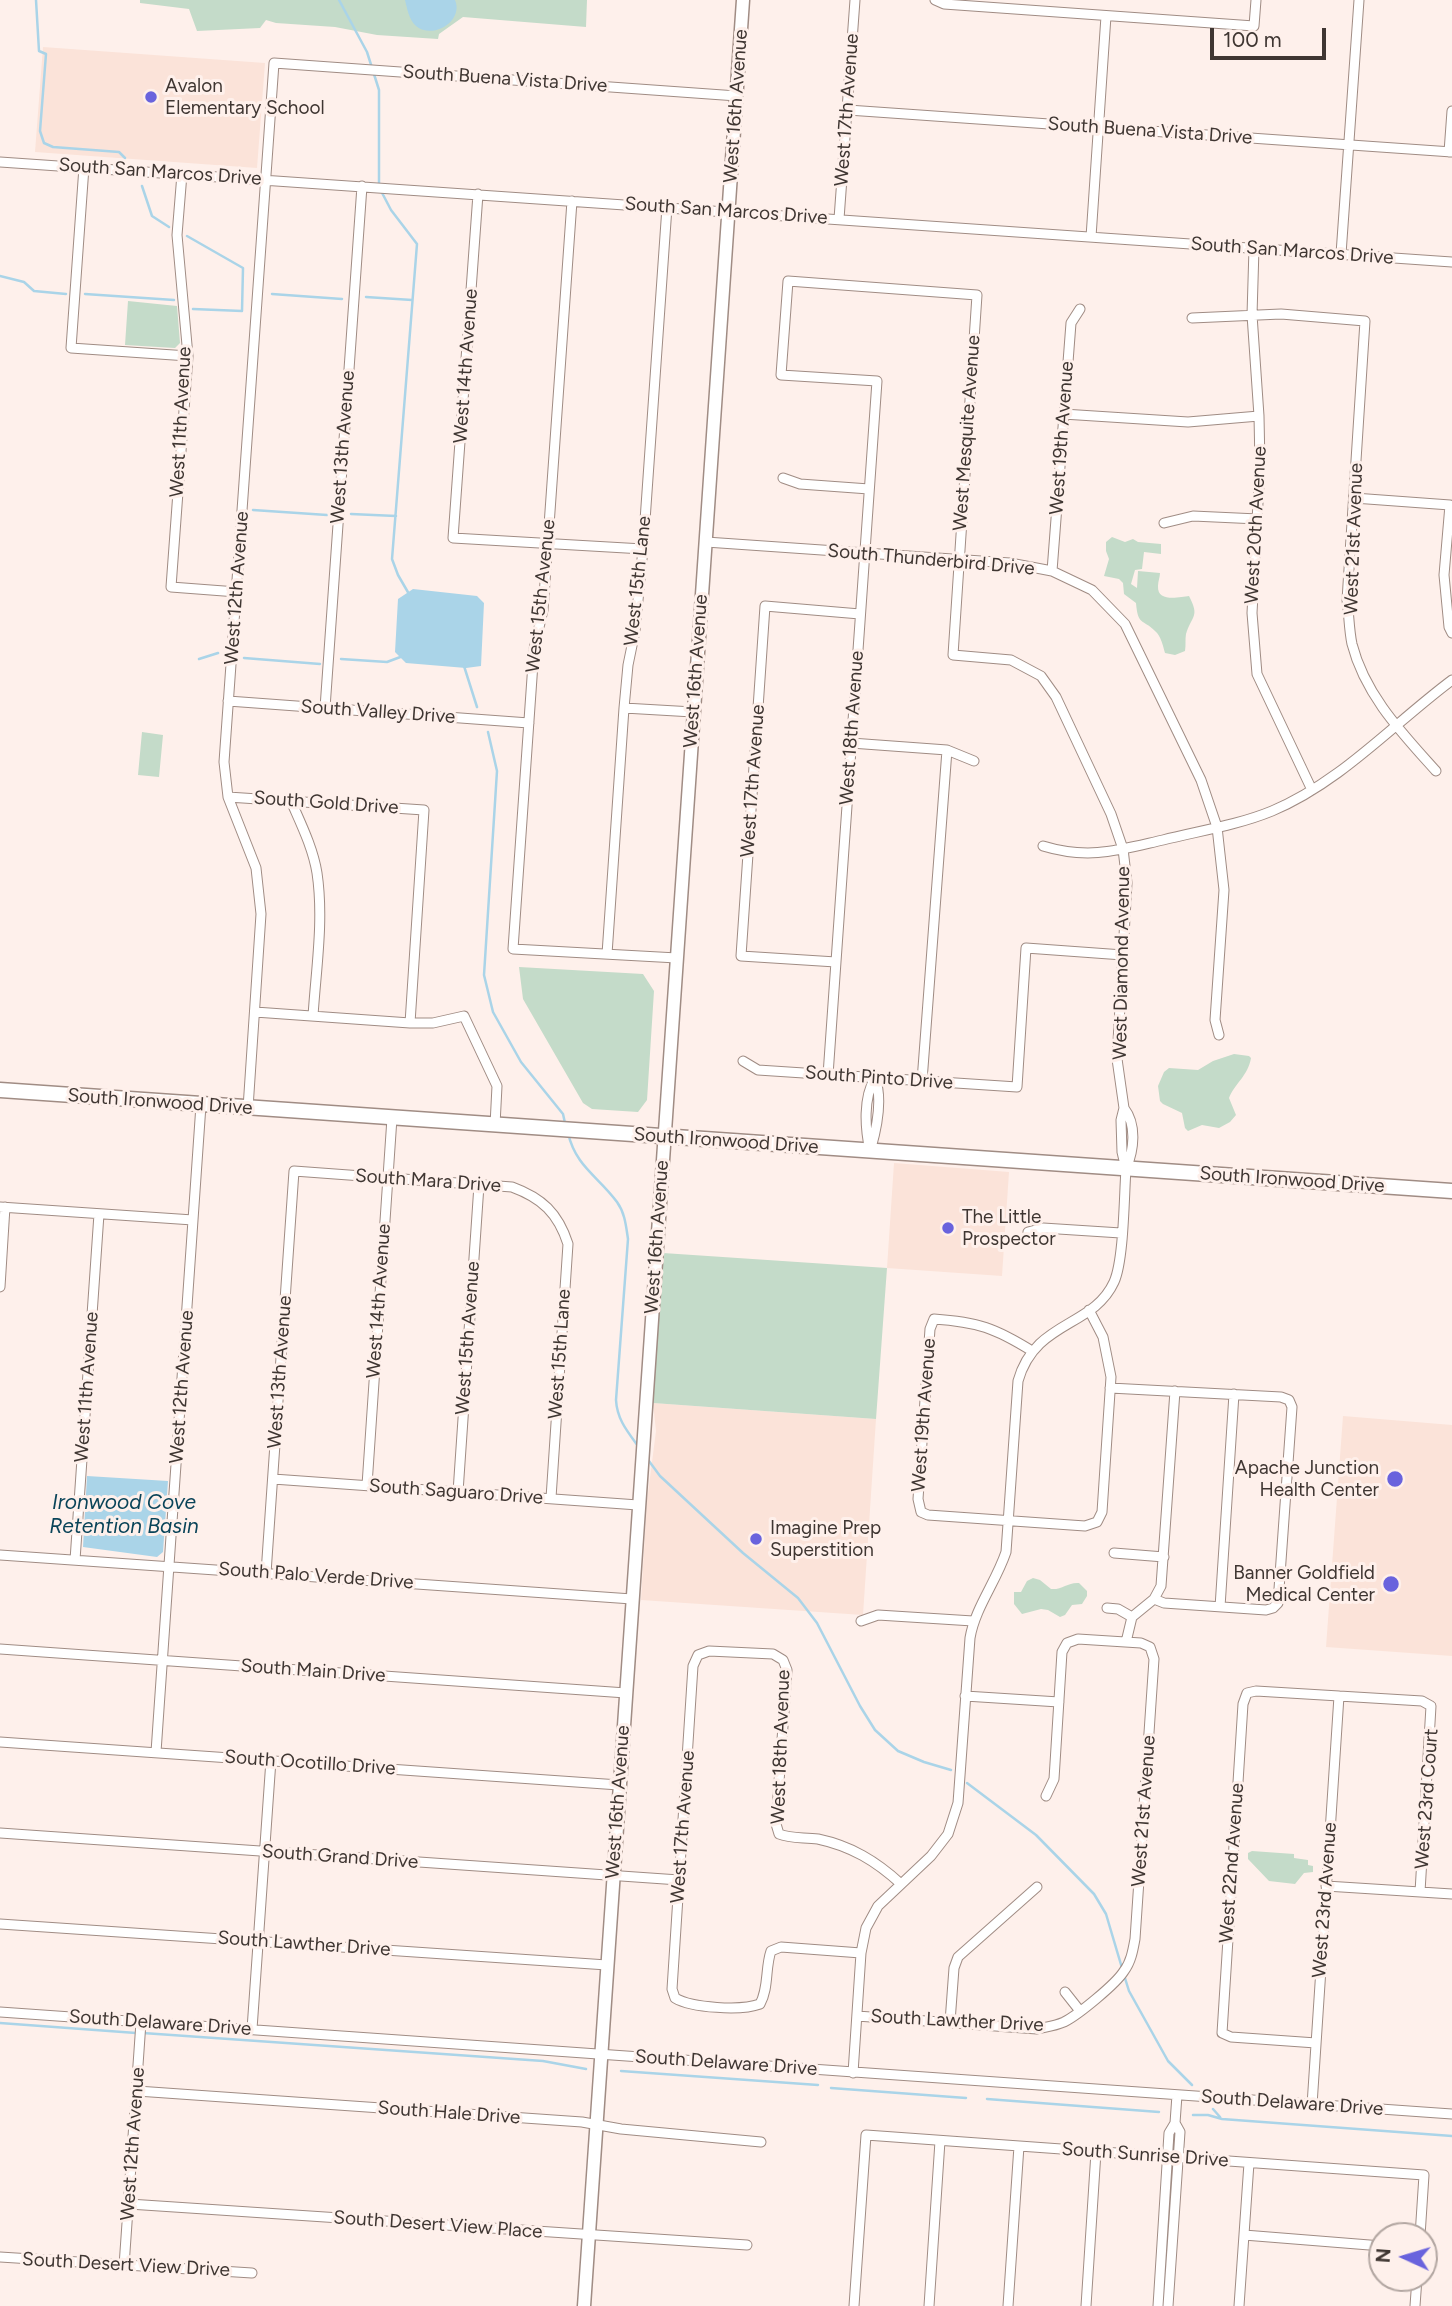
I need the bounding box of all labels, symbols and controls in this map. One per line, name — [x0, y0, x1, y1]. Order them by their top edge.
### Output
scale bar — [1214, 14, 1330, 58]
text: 100 m — [1223, 27, 1282, 52]
street label: West 16th Avenue — [719, 28, 753, 184]
street label: West 17th Avenue — [830, 33, 864, 187]
street label: South Buena Vista Drive — [402, 60, 608, 98]
place label: Avalon Elementary School — [165, 75, 325, 119]
marker: Avalon Elementary School — [143, 89, 159, 105]
street label: South Buena Vista Drive — [1047, 112, 1253, 150]
street label: South San Marcos Drive — [58, 154, 262, 190]
street label: South San Marcos Drive — [624, 193, 828, 229]
street label: South San Marcos Drive — [1190, 233, 1394, 269]
street label: West 14th Avenue — [449, 288, 483, 444]
street label: West Mesquite Avenue — [949, 334, 985, 532]
street label: West 11th Avenue — [166, 346, 196, 498]
street label: West 19th Avenue — [1045, 360, 1079, 516]
street label: West 13th Avenue — [326, 370, 360, 524]
street label: West 20th Avenue — [1240, 445, 1272, 605]
street label: West 21st Avenue — [1340, 463, 1368, 615]
street label: West 12th Avenue — [220, 511, 254, 665]
street label: West 15th Lane — [620, 515, 656, 647]
street label: West 15th Avenue — [522, 518, 560, 674]
street label: South Thunderbird Drive — [827, 540, 1035, 580]
street label: West 16th Avenue — [679, 593, 713, 749]
street label: West 18th Avenue — [835, 650, 869, 806]
street label: South Valley Drive — [300, 695, 456, 729]
street label: West 17th Avenue — [736, 704, 770, 858]
street label: South Gold Drive — [253, 787, 399, 819]
street label: West Diamond Avenue — [1109, 866, 1135, 1060]
street label: South Pinto Drive — [804, 1061, 954, 1095]
street label: South Ironwood Drive — [67, 1084, 253, 1120]
street label: South Ironwood Drive — [633, 1123, 819, 1159]
street label: West 16th Avenue — [640, 1159, 674, 1315]
street label: South Ironwood Drive — [1199, 1162, 1385, 1198]
street label: South Mara Drive — [354, 1165, 502, 1197]
place label: The Little Prospector — [962, 1206, 1056, 1250]
marker: The Little Prospector — [940, 1220, 956, 1236]
street label: West 14th Avenue — [362, 1223, 396, 1379]
street label: West 15th Avenue — [451, 1260, 485, 1416]
street label: West 15th Lane — [544, 1288, 576, 1420]
street label: West 13th Avenue — [263, 1295, 297, 1449]
street label: West 12th Avenue — [165, 1310, 199, 1464]
street label: West 11th Avenue — [70, 1311, 104, 1463]
street label: West 19th Avenue — [907, 1337, 941, 1493]
place label: Apache Junction Health Center — [1235, 1457, 1379, 1501]
marker: Apache Junction Health Center — [1385, 1469, 1405, 1489]
street label: South Saguaro Drive — [368, 1475, 544, 1509]
water label: Ironwood Cove Retention Basin — [49, 1490, 199, 1540]
place label: Imagine Prep Superstition — [770, 1517, 881, 1561]
marker: Imagine Prep Superstition — [748, 1531, 764, 1547]
street label: South Palo Verde Drive — [218, 1558, 414, 1594]
place label: Banner Goldfield Medical Center — [1233, 1562, 1375, 1606]
marker: Banner Goldfield Medical Center — [1381, 1574, 1401, 1594]
street label: South Main Drive — [240, 1655, 386, 1687]
street label: West 18th Avenue — [767, 1669, 795, 1825]
street label: West 16th Avenue — [601, 1724, 635, 1880]
street label: West 23rd Court — [1411, 1728, 1443, 1870]
street label: West 21st Avenue — [1127, 1734, 1161, 1888]
street label: South Ocotillo Drive — [224, 1746, 396, 1780]
street label: West 17th Avenue — [666, 1750, 700, 1904]
street label: West 22nd Avenue — [1215, 1782, 1249, 1944]
street label: West 23rd Avenue — [1308, 1821, 1342, 1979]
street label: South Grand Drive — [261, 1840, 419, 1874]
street label: South Lawther Drive — [217, 1927, 391, 1961]
street label: South Delaware Drive — [68, 2005, 252, 2041]
street label: South Lawther Drive — [870, 2005, 1044, 2037]
street label: South Delaware Drive — [634, 2045, 818, 2081]
street label: West 12th Avenue — [116, 2067, 150, 2221]
street label: South Delaware Drive — [1200, 2085, 1384, 2121]
street label: South Hale Drive — [377, 2097, 521, 2129]
street label: South Sunrise Drive — [1061, 2138, 1229, 2172]
street label: South Desert View Place — [333, 2206, 543, 2244]
north arrow — [1368, 2222, 1438, 2292]
street label: South Desert View Drive — [22, 2248, 230, 2282]
text: N — [1372, 2248, 1396, 2264]

